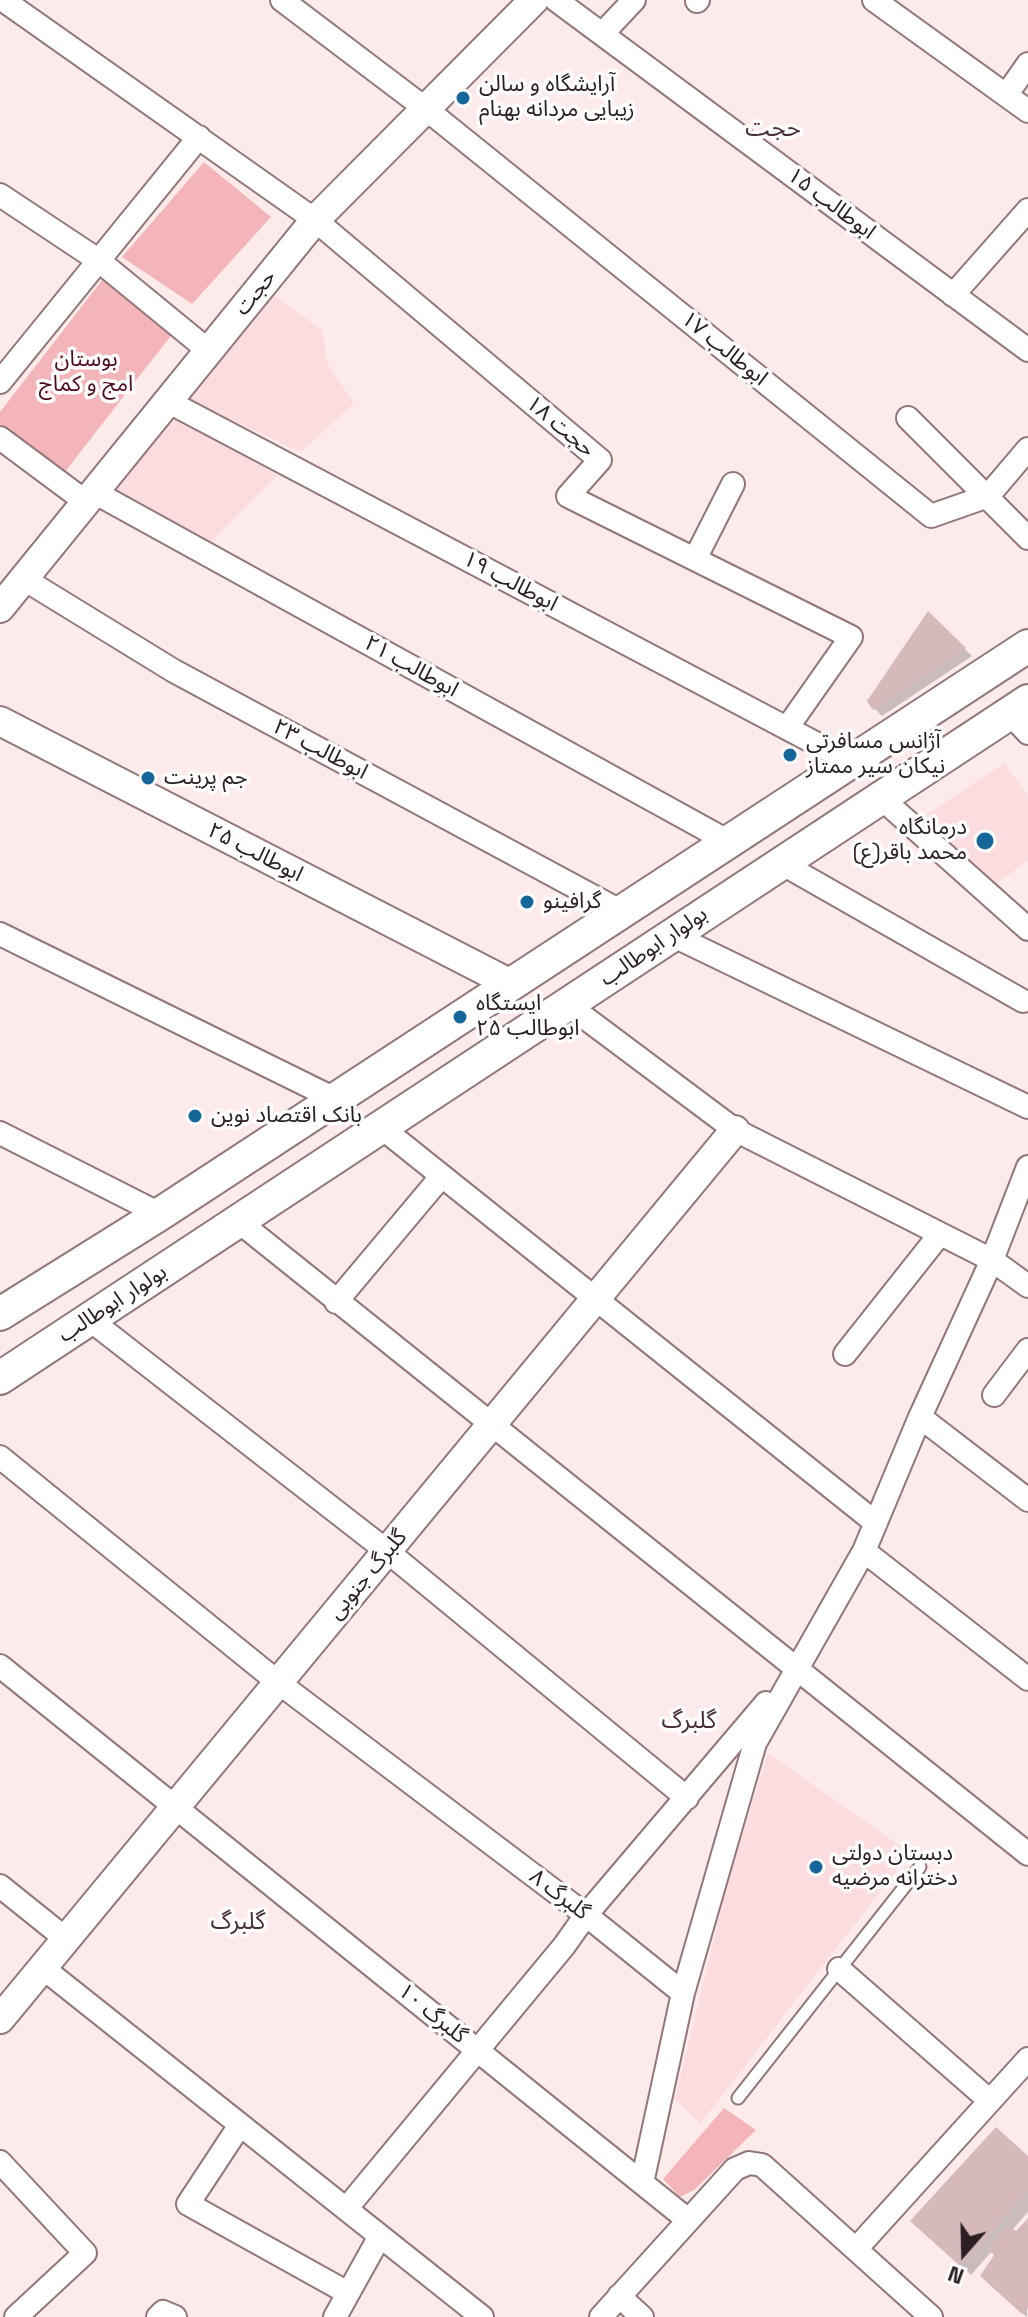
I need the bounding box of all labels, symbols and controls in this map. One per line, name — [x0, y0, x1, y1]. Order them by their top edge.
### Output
place label: آرایشگاه و سالن زیبایی مردانه بهنام — [479, 72, 635, 124]
marker: آرایشگاه و سالن زیبایی مردانه بهنام — [454, 89, 472, 107]
district label: حجت — [745, 115, 801, 143]
street label: ابوطالب ۱۵ — [782, 162, 880, 246]
street label: حجت — [230, 265, 282, 321]
street label: ابوطالب ۱۷ — [676, 306, 772, 392]
park label: بوستان امج و کماج — [39, 347, 133, 398]
street label: حجت ۱۸ — [520, 391, 600, 463]
street label: ابوطالب ۱۹ — [458, 546, 562, 618]
street label: ابوطالب ۲۱ — [359, 630, 463, 704]
street label: ابوطالب ۲۳ — [268, 714, 372, 786]
place label: آژانس مسافرتی نیکان سیر ممتاز — [806, 729, 945, 780]
marker: آژانس مسافرتی نیکان سیر ممتاز — [781, 746, 799, 764]
place label: جم پرینت — [164, 765, 248, 791]
marker: جم پرینت — [139, 769, 157, 787]
place label: درمانگاه محمد باقر(ع) — [853, 815, 967, 866]
street label: ابوطالب ۲۵ — [203, 818, 307, 888]
marker: درمانگاه محمد باقر(ع) — [974, 830, 996, 852]
place label: گرافینو — [543, 889, 601, 915]
marker: گرافینو — [518, 893, 536, 911]
street label: بولوار ابوطالب — [595, 901, 713, 993]
place label: ایستگاه ابوطالب ۲۵ — [476, 991, 579, 1042]
marker: ایستگاه ابوطالب ۲۵ — [451, 1008, 469, 1026]
place label: بانک اقتصاد نوین — [211, 1103, 362, 1129]
marker: بانک اقتصاد نوین — [186, 1107, 204, 1125]
street label: بولوار ابوطالب — [54, 1259, 172, 1349]
street label: گلبرگ جنوبی — [323, 1525, 413, 1625]
district label: گلبرگ — [662, 1707, 716, 1735]
place label: دبستان دولتی دخترانه مرضیه — [832, 1841, 958, 1892]
marker: دبستان دولتی دخترانه مرضیه — [807, 1858, 825, 1876]
street label: گلبرگ ۸ — [524, 1864, 594, 1926]
district label: گلبرگ — [211, 1908, 265, 1936]
street label: گلبرگ ۱۰ — [392, 1978, 472, 2050]
north arrow — [924, 2213, 1004, 2293]
text: N — [944, 2260, 968, 2291]

